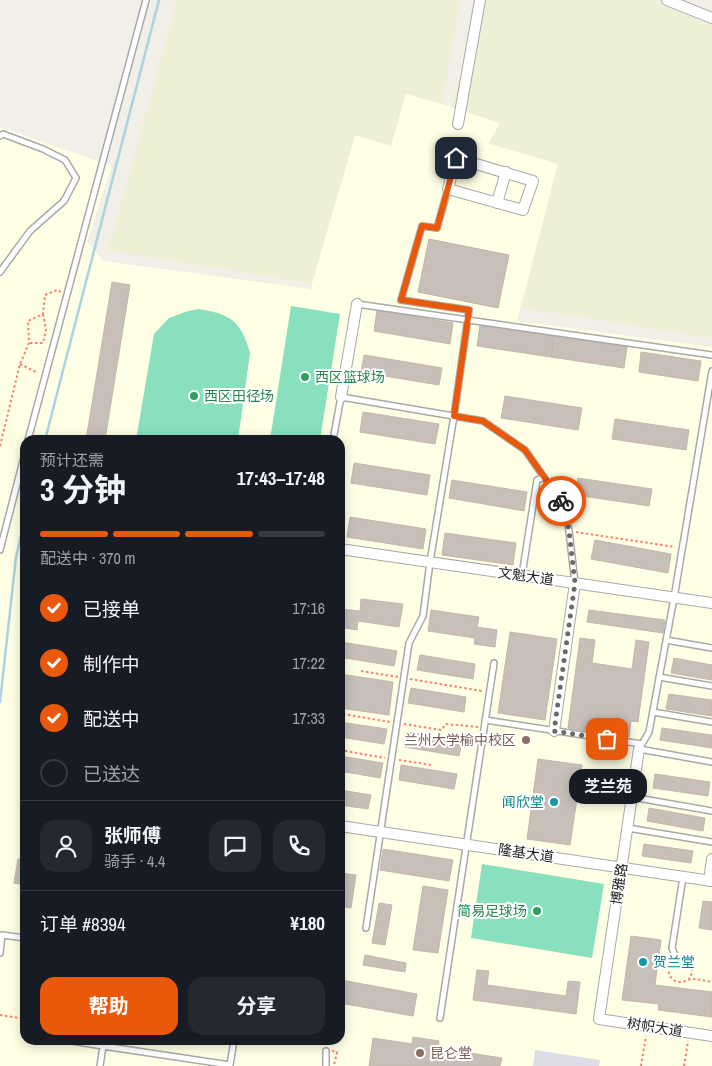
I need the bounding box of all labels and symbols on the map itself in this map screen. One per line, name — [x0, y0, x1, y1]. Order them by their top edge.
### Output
pin — [435, 137, 477, 179]
place label: 西区篮球场 — [315, 368, 385, 386]
marker: 西区篮球场 — [299, 371, 311, 383]
place label: 西区田径场 — [204, 387, 274, 405]
marker: 西区田径场 — [188, 390, 200, 402]
courier — [536, 476, 586, 526]
street label: 文魁大道 — [497, 563, 555, 589]
pin — [586, 718, 628, 760]
place label: 兰州大学榆中校区 — [404, 731, 516, 749]
marker: 兰州大学榆中校区 — [520, 734, 532, 746]
callout: 芝兰苑 — [568, 769, 646, 804]
place label: 闻欣堂 — [502, 793, 544, 811]
marker: 闻欣堂 — [548, 796, 560, 808]
street label: 隆基大道 — [497, 840, 555, 866]
street label: 博雅路 — [607, 862, 631, 906]
place label: 简易足球场 — [457, 902, 527, 920]
marker: 简易足球场 — [531, 905, 543, 917]
place label: 贺兰堂 — [653, 953, 695, 971]
marker: 贺兰堂 — [637, 956, 649, 968]
street label: 树帜大道 — [626, 1014, 684, 1040]
place label: 昆仑堂 — [430, 1044, 472, 1062]
marker: 昆仑堂 — [414, 1047, 426, 1059]

